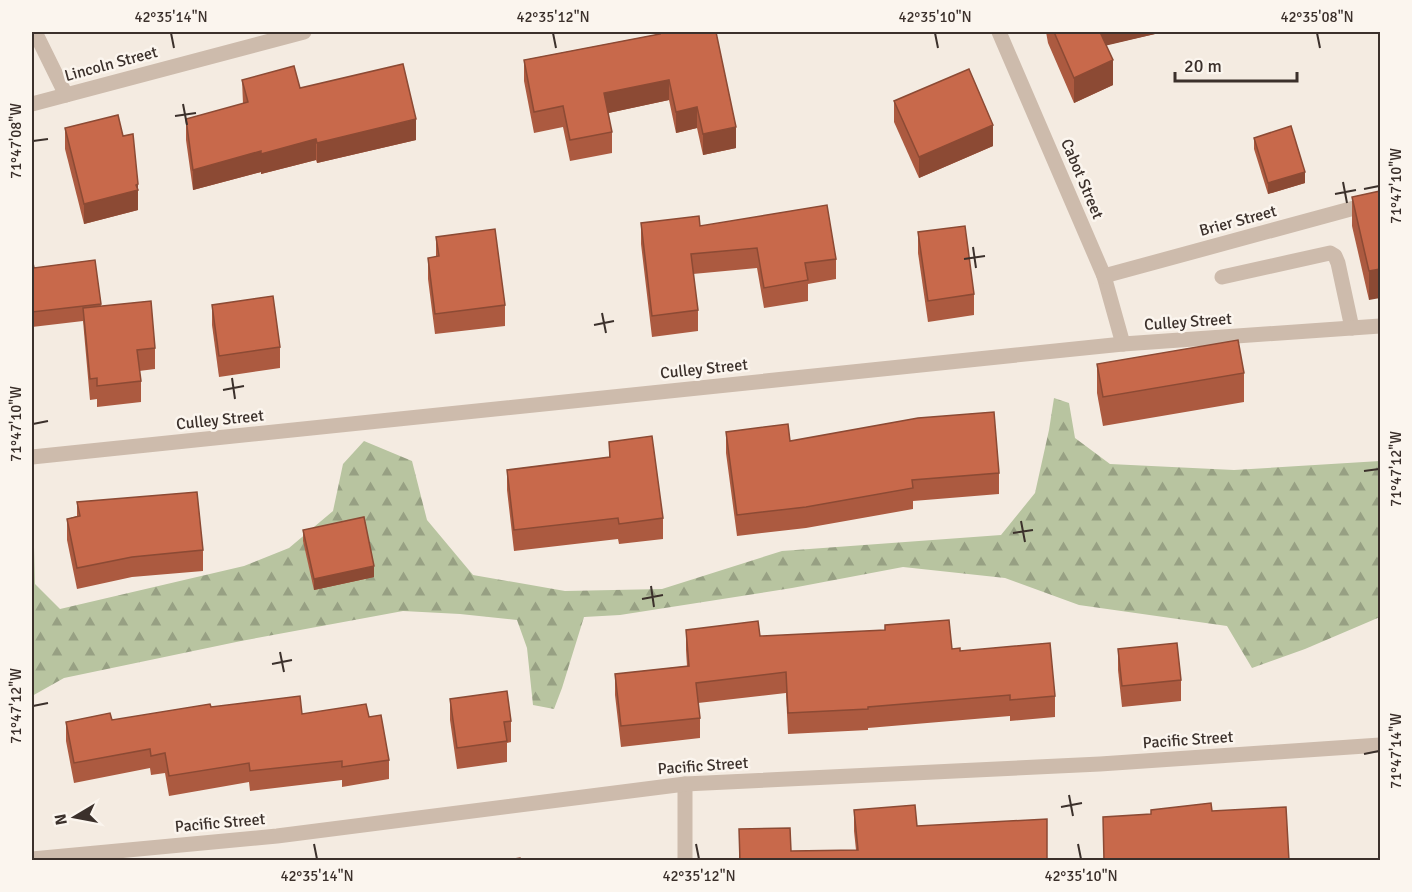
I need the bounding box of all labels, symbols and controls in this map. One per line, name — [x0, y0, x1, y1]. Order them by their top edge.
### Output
text: 42°35'14"N — [134, 8, 208, 26]
text: 42°35'12"N — [516, 8, 590, 26]
text: 42°35'10"N — [898, 8, 972, 26]
text: 42°35'08"N — [1280, 8, 1354, 26]
street label: Lincoln Street — [62, 42, 160, 86]
scale bar — [1175, 45, 1296, 83]
text: 20 m — [1184, 55, 1222, 77]
text: 71°47'08"W — [7, 103, 25, 179]
street label: Cabot Street — [1056, 136, 1108, 222]
text: 71°47'10"W — [1387, 148, 1405, 224]
street label: Brier Street — [1197, 201, 1279, 241]
street label: Culley Street — [1143, 309, 1233, 335]
street label: Culley Street — [659, 354, 749, 384]
text: 71°47'10"W — [7, 386, 25, 462]
street label: Culley Street — [175, 405, 265, 435]
text: 71°47'12"W — [1387, 431, 1405, 507]
text: 71°47'12"W — [7, 668, 25, 744]
text: 71°47'14"W — [1387, 713, 1405, 789]
street label: Pacific Street — [1142, 727, 1234, 753]
street label: Pacific Street — [657, 753, 749, 779]
north arrow — [45, 787, 105, 847]
street label: Pacific Street — [174, 809, 266, 837]
text: N — [50, 812, 72, 827]
text: 42°35'14"N — [280, 867, 354, 885]
text: 42°35'12"N — [662, 867, 736, 885]
text: 42°35'10"N — [1044, 867, 1118, 885]

